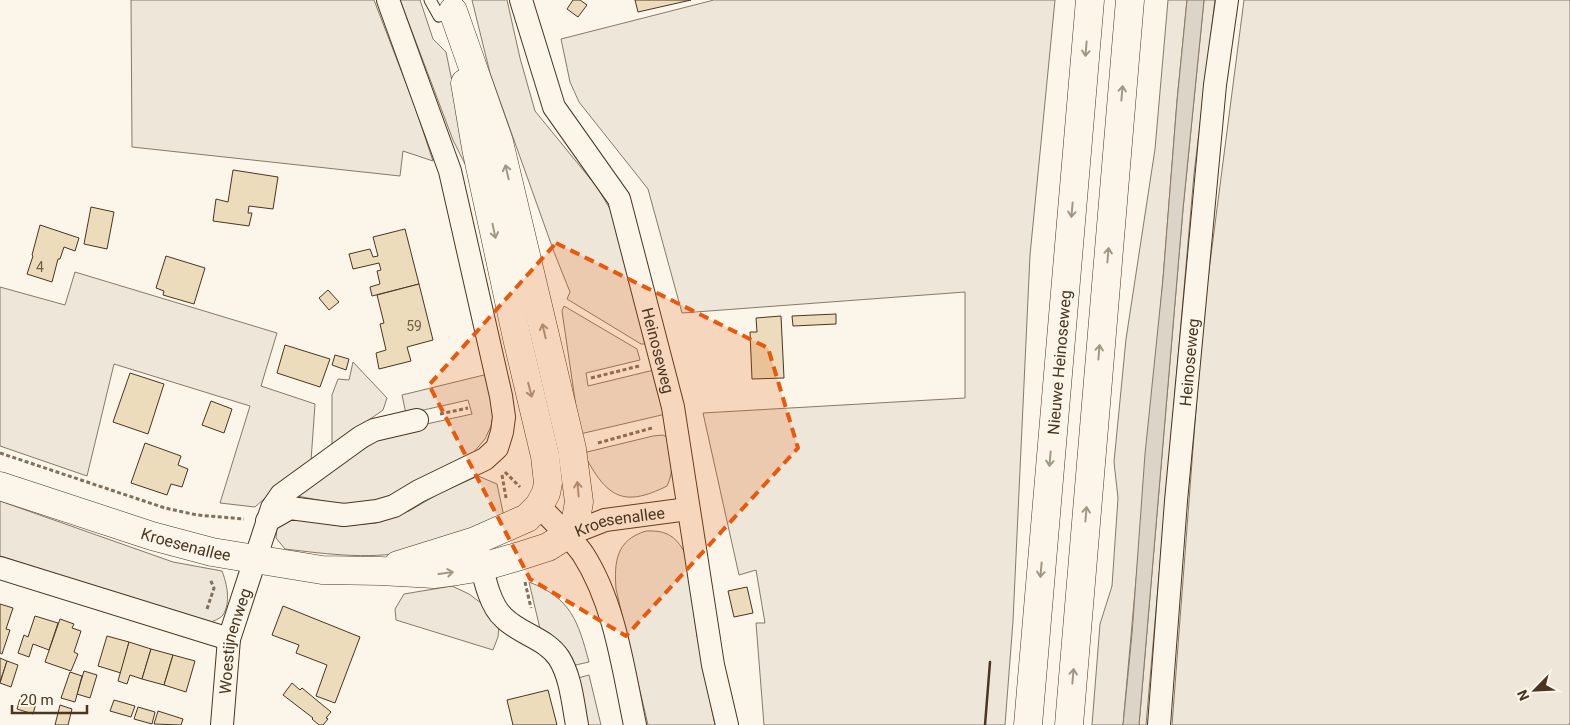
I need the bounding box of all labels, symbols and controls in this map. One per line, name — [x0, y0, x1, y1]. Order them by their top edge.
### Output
one-way arrow — [1081, 40, 1091, 56]
one-way arrow — [1117, 85, 1126, 101]
one-way arrow — [502, 165, 511, 181]
one-way arrow — [1067, 202, 1077, 218]
one-way arrow — [490, 223, 499, 239]
one-way arrow — [1103, 247, 1112, 263]
house number: 4 — [36, 259, 44, 275]
street label: Nieuwe Heinoseweg — [1043, 289, 1075, 435]
street label: Heinoseweg — [638, 305, 679, 395]
house number: 59 — [406, 318, 422, 334]
street label: Heinoseweg — [1175, 318, 1203, 407]
one-way arrow — [539, 323, 548, 339]
one-way arrow — [1095, 345, 1104, 361]
one-way arrow — [526, 381, 535, 397]
one-way arrow — [1045, 451, 1055, 467]
one-way arrow — [573, 482, 582, 498]
street label: Kroesenallee — [572, 503, 666, 541]
one-way arrow — [1081, 507, 1091, 523]
street label: Kroesenallee — [139, 524, 232, 564]
one-way arrow — [1036, 562, 1045, 578]
one-way arrow — [437, 568, 453, 578]
street label: Woestijnenweg — [215, 586, 255, 695]
north arrow — [1510, 665, 1560, 715]
one-way arrow — [1068, 669, 1078, 685]
scale bar — [12, 682, 88, 714]
text: N — [1514, 688, 1532, 703]
text: 20 m — [20, 691, 54, 709]

